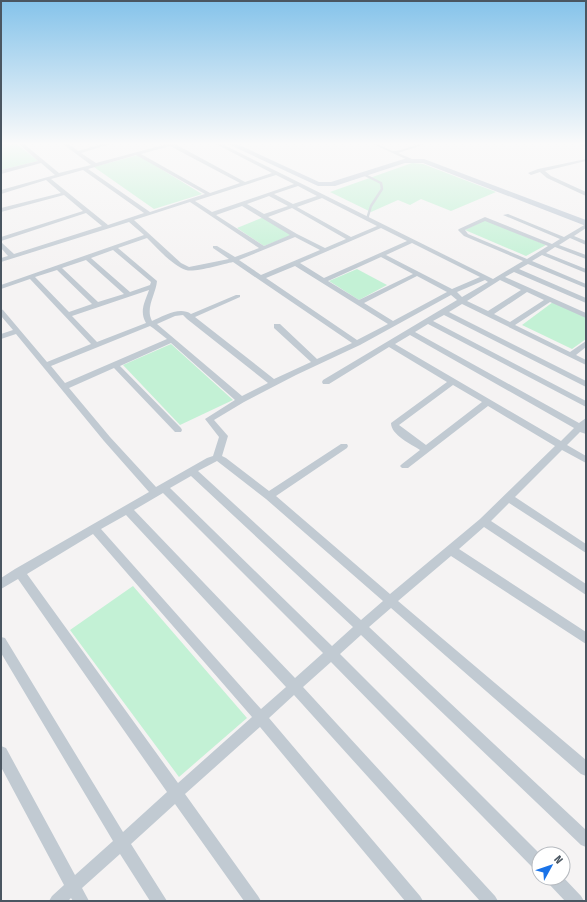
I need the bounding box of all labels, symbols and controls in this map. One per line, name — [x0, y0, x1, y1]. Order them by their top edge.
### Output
north arrow — [531, 846, 571, 886]
text: N — [551, 853, 565, 867]

